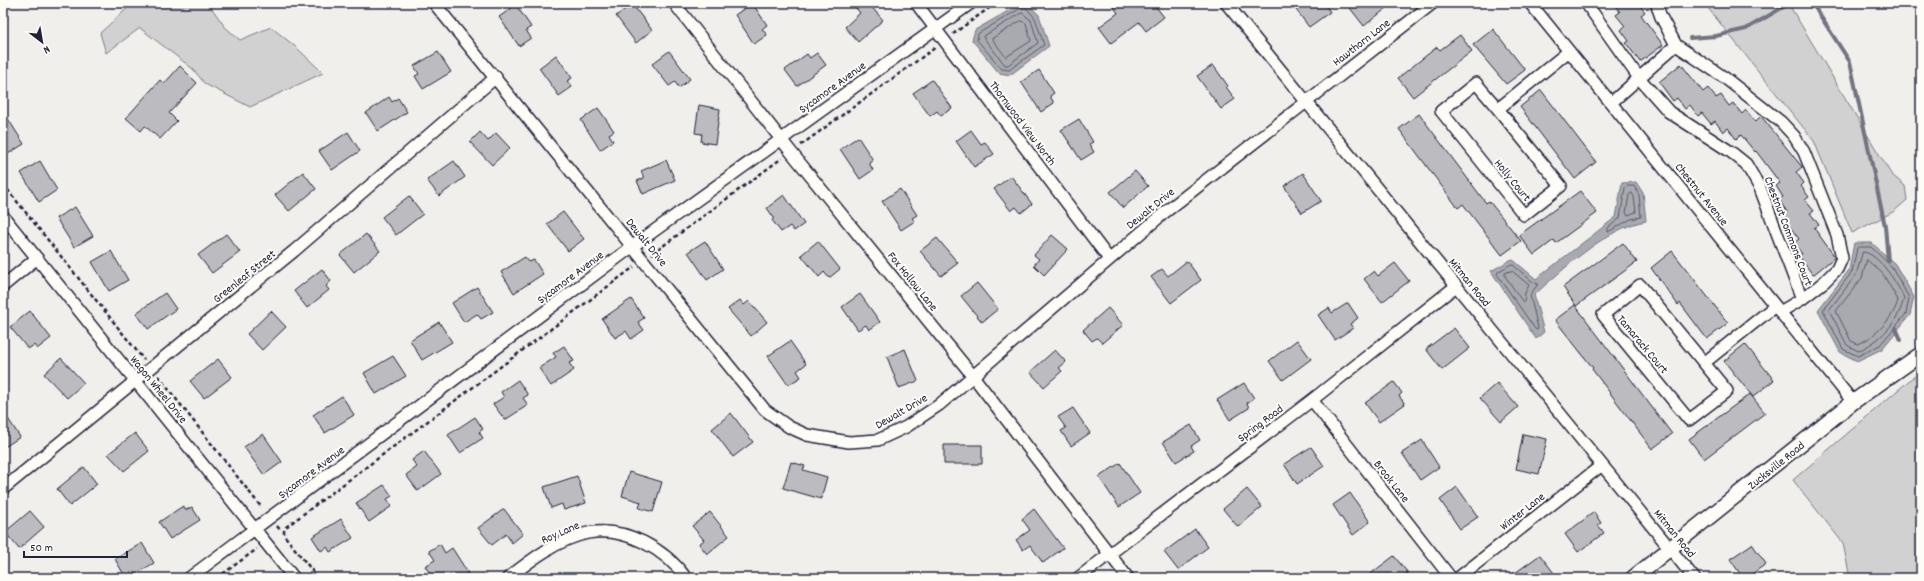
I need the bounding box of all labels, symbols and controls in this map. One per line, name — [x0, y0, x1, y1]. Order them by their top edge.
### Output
street label: Hawthorn Lane — [1330, 15, 1394, 71]
north arrow — [22, 22, 62, 62]
text: N — [39, 41, 53, 57]
street label: Sycamore Avenue — [796, 58, 870, 118]
street label: Thornwood View North — [984, 78, 1059, 170]
street label: Holly Court — [1489, 156, 1535, 206]
street label: Chestnut Avenue — [1670, 160, 1732, 230]
street label: Chestnut Commons Court — [1759, 174, 1816, 289]
street label: Dewalt Drive — [1123, 184, 1179, 234]
street label: Dewalt Drive — [621, 215, 671, 271]
street label: Greenleaf Street — [210, 246, 280, 308]
street label: Sycamore Avenue — [534, 247, 608, 309]
street label: Fox Hollow Lane — [882, 249, 941, 315]
street label: Mitman Road — [1444, 255, 1494, 311]
street label: Tamarack Court — [1612, 312, 1672, 379]
street label: Wagon Wheel Drive — [125, 352, 191, 428]
street label: Dewalt Drive — [872, 390, 931, 434]
street label: Spring Road — [1234, 401, 1287, 447]
street label: Zucksville Road — [1745, 438, 1809, 494]
street label: Sycamore Avenue — [275, 442, 349, 504]
street label: Brook Lane — [1369, 457, 1413, 507]
street label: Winter Lane — [1497, 489, 1549, 535]
street label: Mitman Road — [1649, 506, 1699, 562]
street label: Roy Lane — [539, 517, 582, 549]
scale bar — [24, 533, 127, 559]
text: 50 m — [30, 540, 53, 557]

